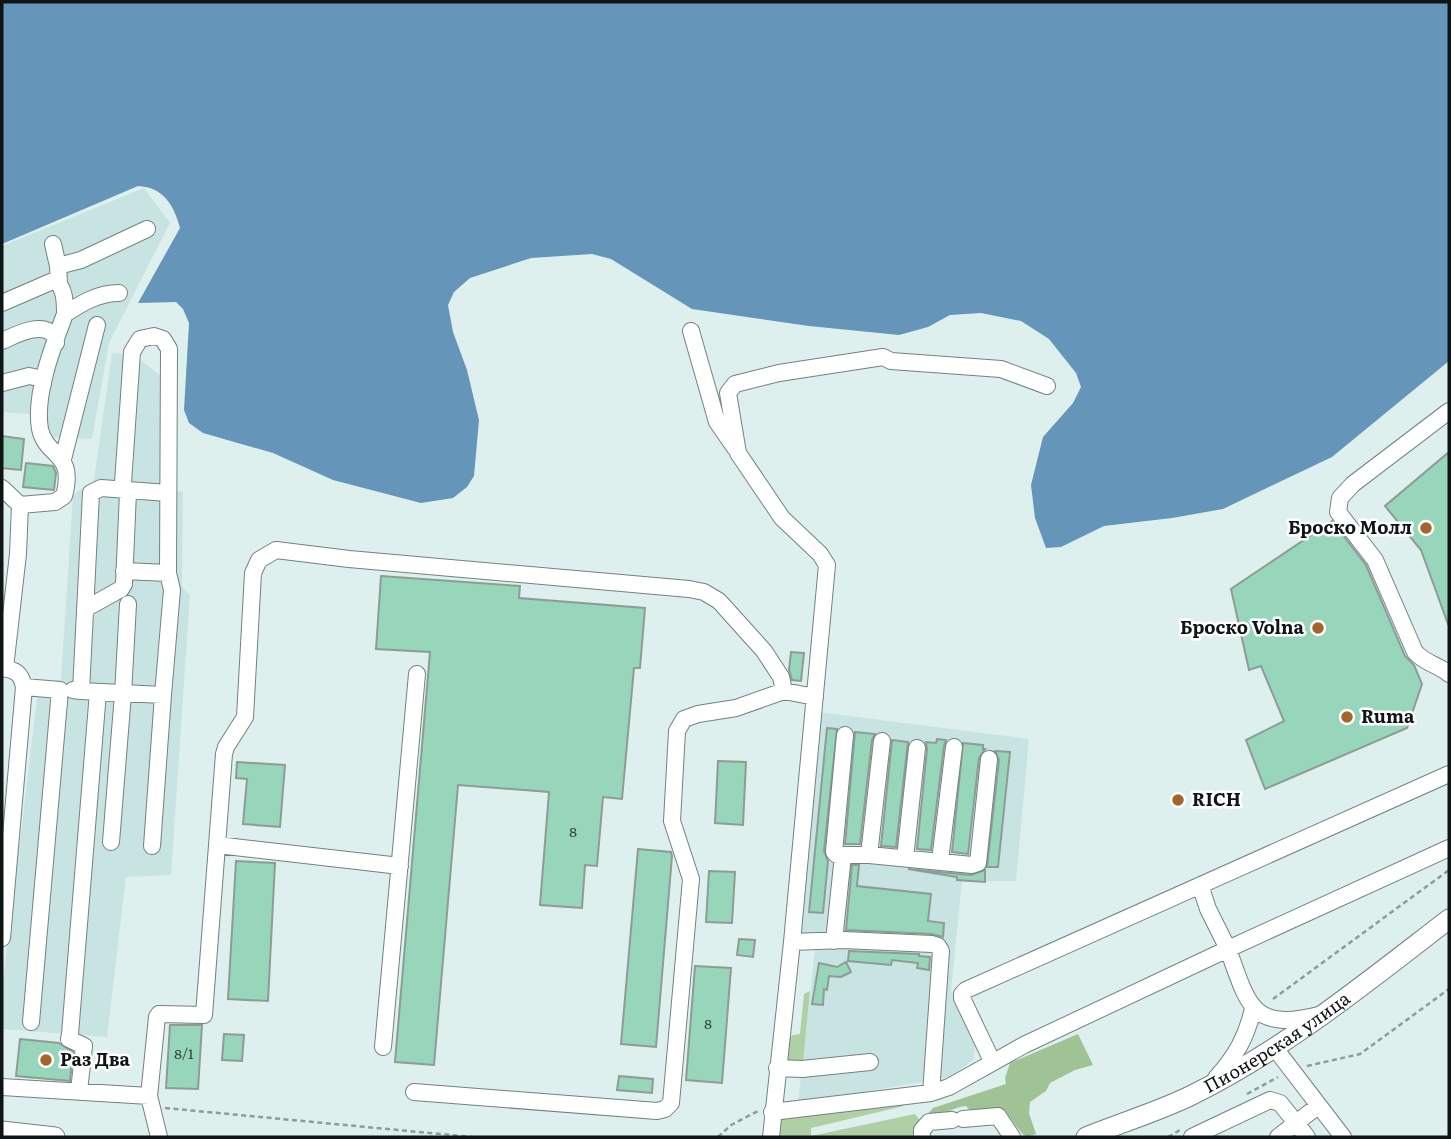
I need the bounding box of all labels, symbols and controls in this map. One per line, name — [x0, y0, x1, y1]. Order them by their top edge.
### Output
place label: Броско Молл — [1288, 513, 1412, 540]
marker: Броско Молл — [1418, 520, 1434, 536]
place label: Броско Volna — [1180, 613, 1305, 640]
marker: Броско Volna — [1310, 620, 1326, 636]
place label: Ruma — [1361, 702, 1415, 729]
marker: Ruma — [1339, 709, 1355, 725]
place label: RICH — [1192, 785, 1241, 812]
marker: RICH — [1170, 792, 1186, 808]
house number: 8 — [569, 821, 577, 841]
street label: Пионерская улица — [1198, 984, 1355, 1099]
house number: 8 — [704, 1013, 712, 1033]
house number: 8/1 — [174, 1043, 194, 1063]
place label: Раз Два — [60, 1045, 131, 1072]
marker: Раз Два — [38, 1052, 54, 1068]

